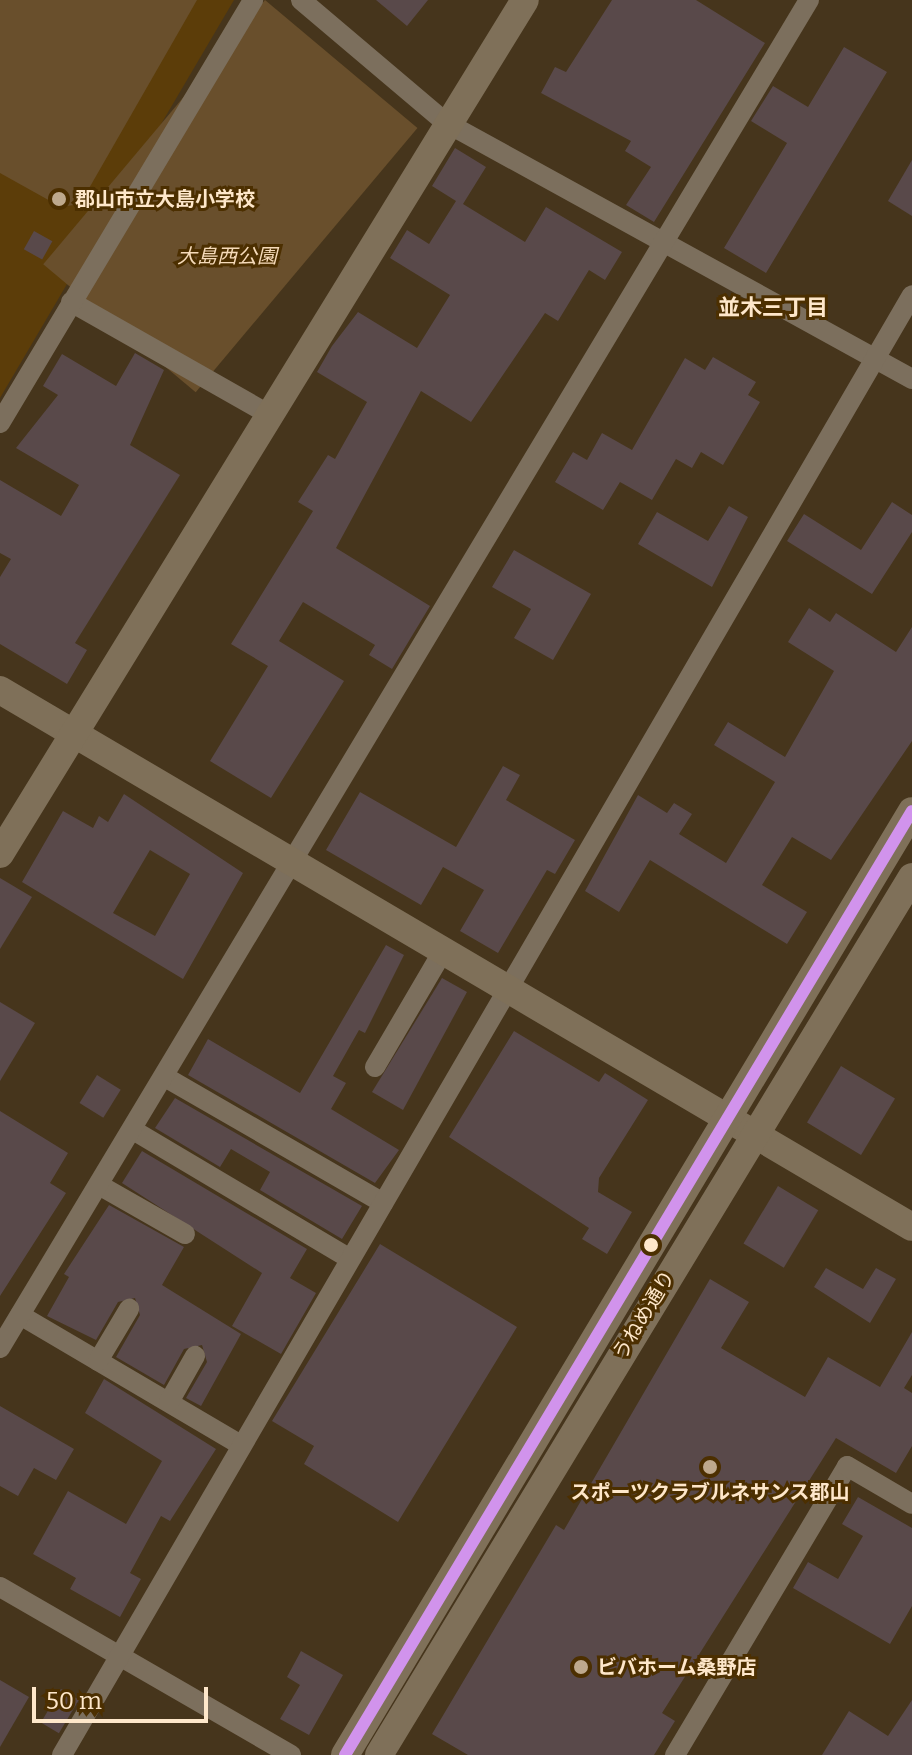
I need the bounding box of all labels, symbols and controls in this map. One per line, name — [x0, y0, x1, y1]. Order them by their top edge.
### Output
place label: 郡山市立大島小学校 — [75, 187, 255, 211]
marker: 郡山市立大島小学校 — [50, 190, 68, 208]
park label: 大島西公園 — [177, 244, 277, 268]
district label: 並木三丁目 — [718, 295, 828, 321]
unlabelled marker — [643, 1237, 659, 1253]
street label: うねめ通り — [608, 1266, 680, 1364]
marker: スポーツクラブルネサンス郡山 — [701, 1458, 719, 1476]
place label: スポーツクラブルネサンス郡山 — [570, 1480, 850, 1504]
place label: ビバホーム桑野店 — [597, 1655, 757, 1679]
marker: ビバホーム桑野店 — [572, 1658, 590, 1676]
scale bar — [36, 1671, 212, 1721]
text: 50 m — [46, 1687, 102, 1715]

